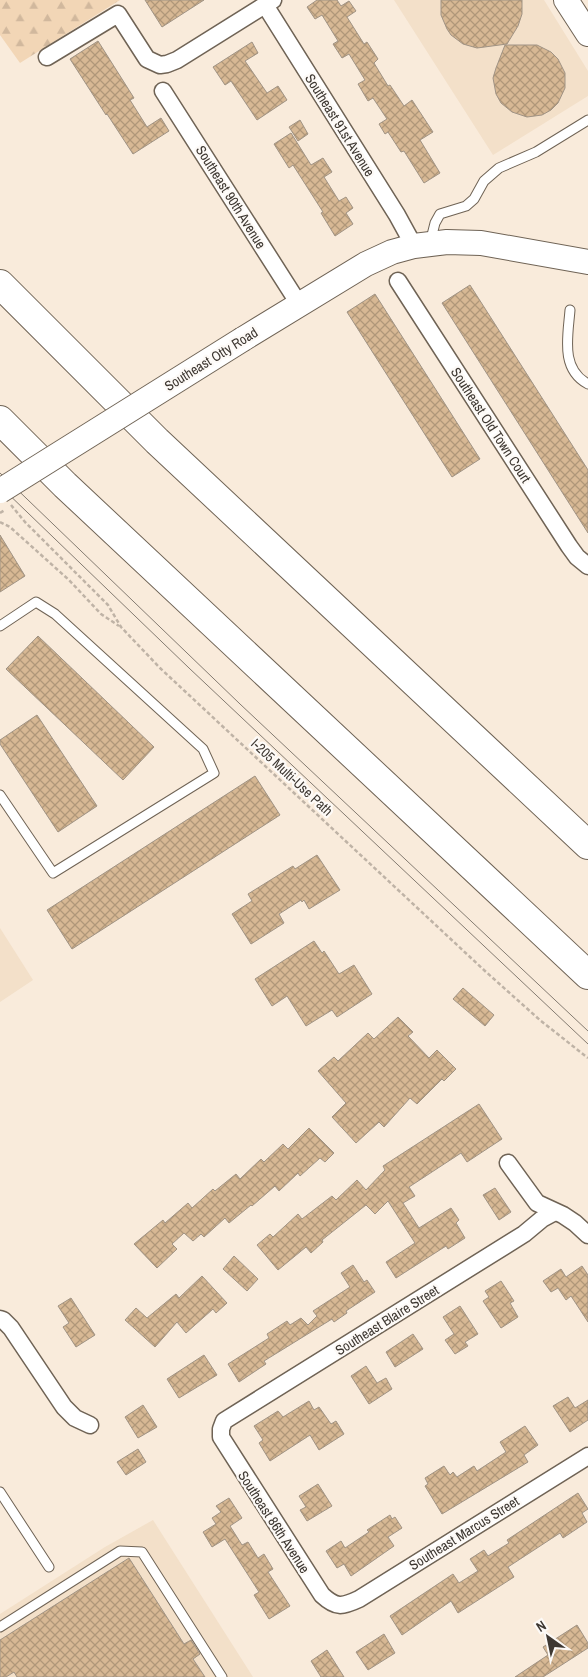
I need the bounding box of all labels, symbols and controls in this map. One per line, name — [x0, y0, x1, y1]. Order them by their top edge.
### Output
street label: Southeast 91st Avenue — [301, 70, 379, 180]
street label: Southeast 90th Avenue — [192, 142, 270, 252]
street label: Southeast Otty Road — [161, 323, 261, 395]
street label: Southeast Old Town Court — [447, 364, 535, 486]
street label: I-205 Multi-Use Path — [247, 735, 337, 819]
street label: Southeast Blaire Street — [332, 1281, 442, 1359]
street label: Southeast 86th Avenue — [234, 1467, 314, 1577]
street label: Southeast Marcus Street — [406, 1492, 522, 1574]
north arrow — [523, 1612, 573, 1662]
text: N — [533, 1616, 549, 1636]

